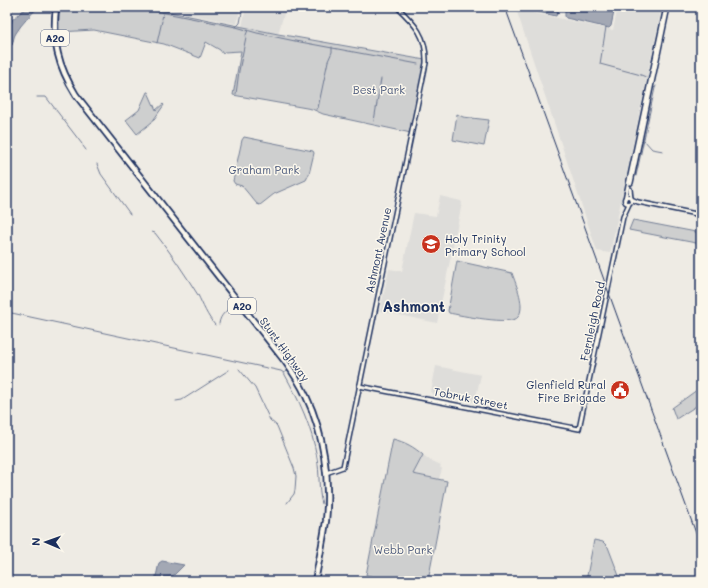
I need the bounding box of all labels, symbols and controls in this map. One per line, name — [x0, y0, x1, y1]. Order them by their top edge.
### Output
road number: A20 — [41, 30, 69, 46]
park label: Best Park — [353, 82, 405, 97]
park label: Graham Park — [229, 162, 300, 177]
street label: Ashmont Avenue — [362, 206, 394, 294]
place label: Holy Trinity Primary School — [445, 231, 526, 259]
school or university icon: Holy Trinity Primary School — [420, 233, 442, 255]
street label: Fernleigh Road — [576, 280, 608, 362]
district label: Ashmont — [382, 296, 446, 316]
road number: A20 — [228, 298, 256, 314]
street label: Sturt Highway — [257, 314, 314, 384]
place label: Glenfield Rural Fire Brigade — [526, 377, 606, 405]
public building icon: Glenfield Rural Fire Brigade — [609, 379, 631, 401]
street label: Tobruk Street — [432, 383, 510, 413]
north arrow — [26, 522, 66, 562]
text: N — [28, 537, 43, 546]
park label: Webb Park — [374, 542, 433, 557]

